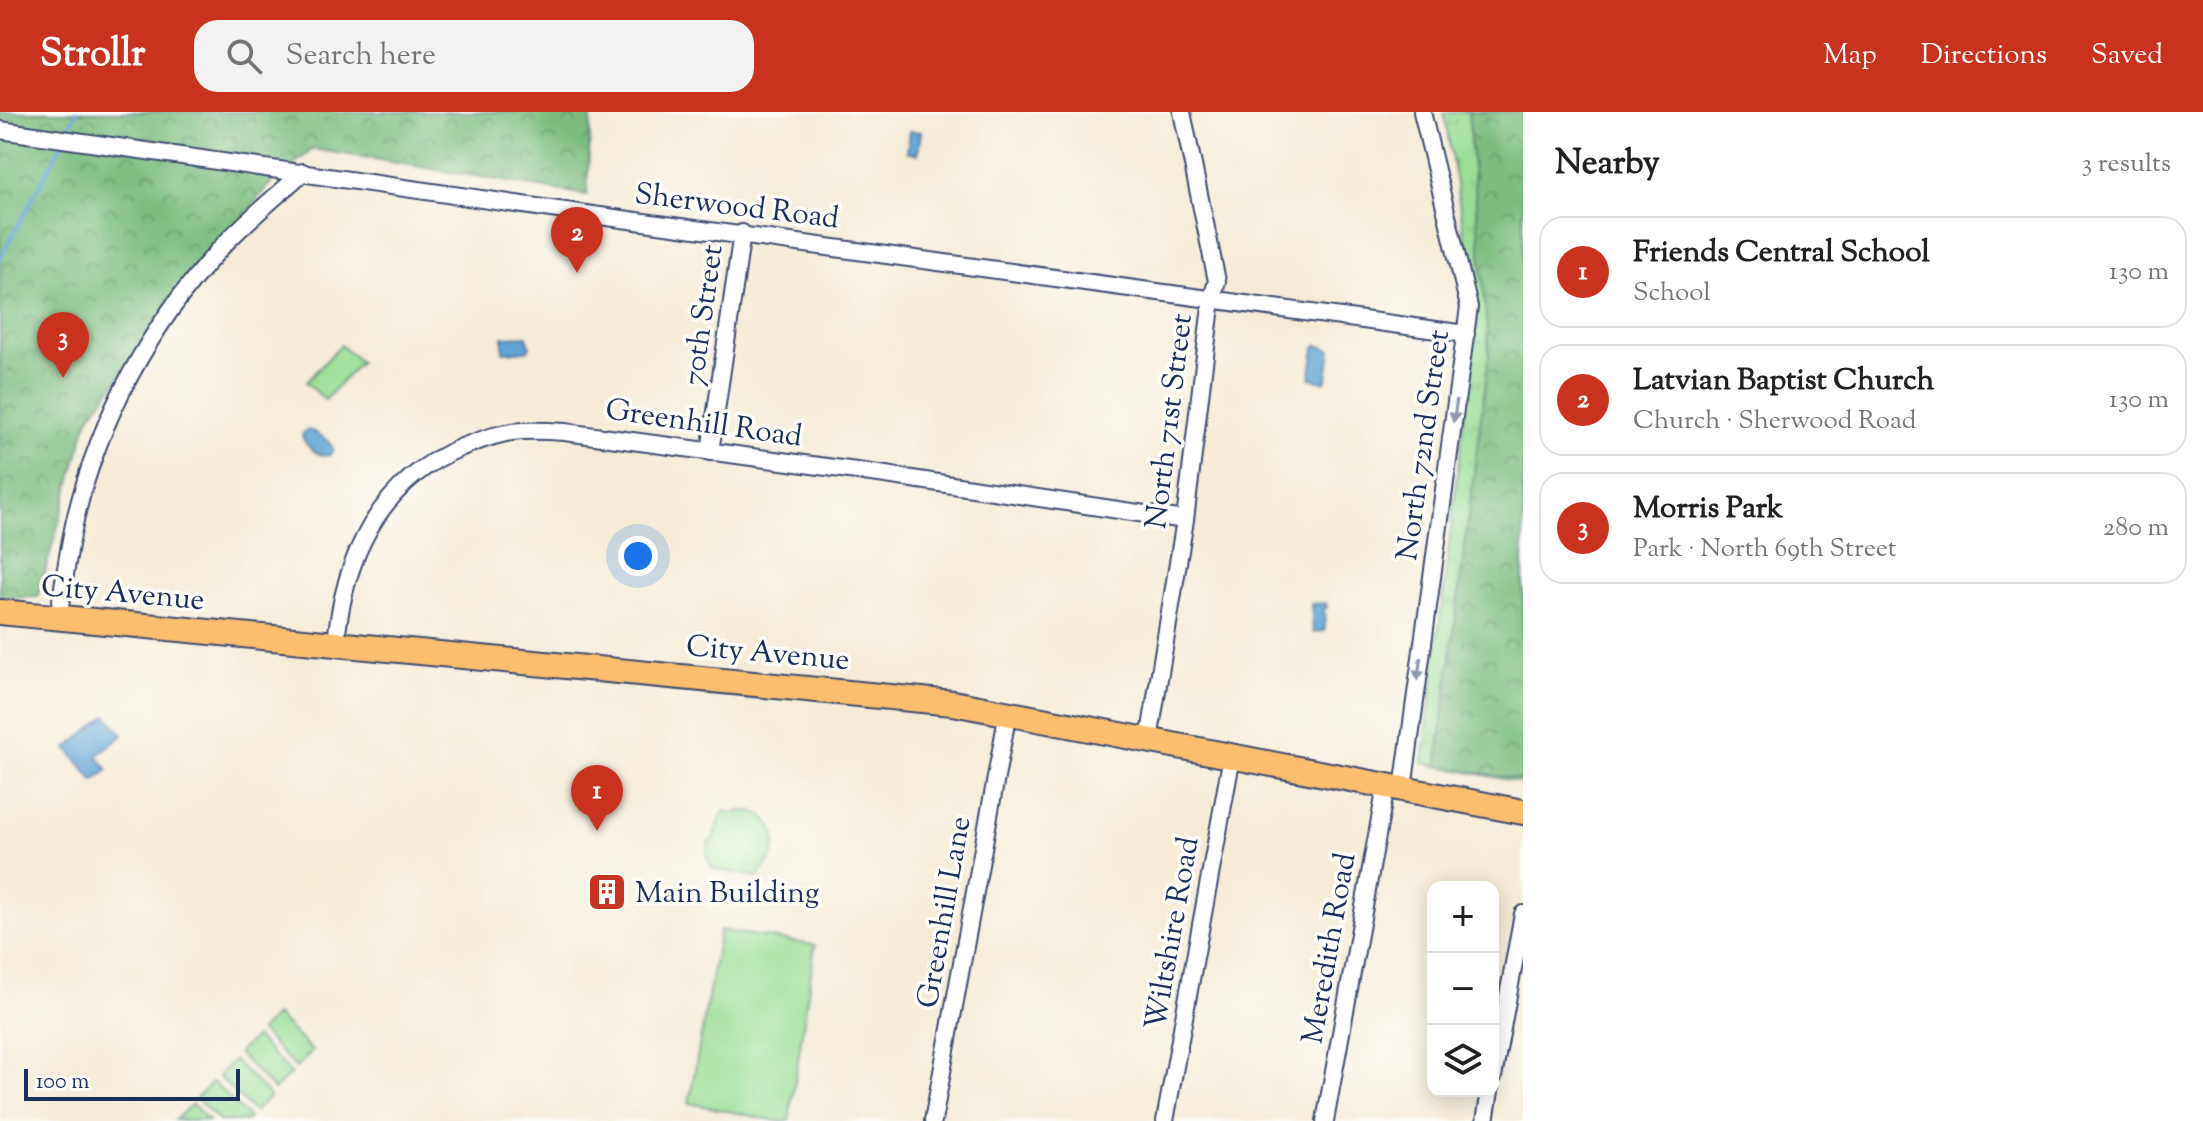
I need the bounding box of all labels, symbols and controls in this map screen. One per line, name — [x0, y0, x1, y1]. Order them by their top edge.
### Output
search box — [194, 20, 754, 92]
text: Strollr — [40, 29, 146, 83]
icon: search — [222, 34, 266, 78]
text: Search here — [286, 35, 436, 78]
text: Map — [1823, 36, 1877, 76]
text: Directions — [1921, 36, 2047, 76]
text: Saved — [2091, 36, 2163, 76]
text: Nearby — [1555, 140, 1660, 189]
text: 3 results — [2082, 146, 2171, 183]
street label: Sherwood Road — [632, 174, 841, 241]
pin: 2 — [551, 207, 603, 273]
text: Friends Central School — [1633, 232, 1930, 275]
street label: 70th Street — [673, 242, 736, 389]
text: 1 — [1579, 254, 1587, 291]
text: 130 m — [2109, 254, 2169, 291]
text: School — [1633, 275, 1711, 312]
street label: North 71st Street — [1136, 311, 1205, 531]
pin: 3 — [37, 312, 89, 378]
street label: North 72nd Street — [1387, 327, 1462, 563]
text: Latvian Baptist Church — [1633, 360, 1934, 403]
text: 2 — [1577, 382, 1589, 419]
text: 130 m — [2109, 382, 2169, 419]
street label: Greenhill Road — [603, 389, 805, 460]
one-way arrow — [1448, 399, 1461, 424]
text: Church · Sherwood Road — [1633, 403, 1916, 440]
text: Morris Park — [1633, 488, 1783, 531]
text: 3 — [1578, 510, 1588, 547]
text: 280 m — [2103, 510, 2169, 547]
text: Park · North 69th Street — [1633, 531, 1897, 568]
your location — [618, 536, 658, 576]
street label: City Avenue — [39, 566, 206, 623]
street label: City Avenue — [684, 626, 851, 683]
one-way arrow — [1413, 657, 1426, 682]
pin: 1 — [571, 765, 623, 831]
street label: Greenhill Lane — [907, 813, 983, 1012]
street label: Wiltshire Road — [1135, 834, 1212, 1033]
street label: Meredith Road — [1293, 849, 1368, 1047]
building icon: Main Building — [586, 871, 628, 913]
place label: Main Building — [635, 873, 819, 916]
map controls — [1427, 881, 1499, 1097]
button: + — [1427, 881, 1499, 953]
button: − — [1427, 953, 1499, 1025]
button: layers — [1427, 1025, 1499, 1097]
scale bar — [24, 1065, 240, 1101]
text: 100 m — [36, 1067, 89, 1099]

